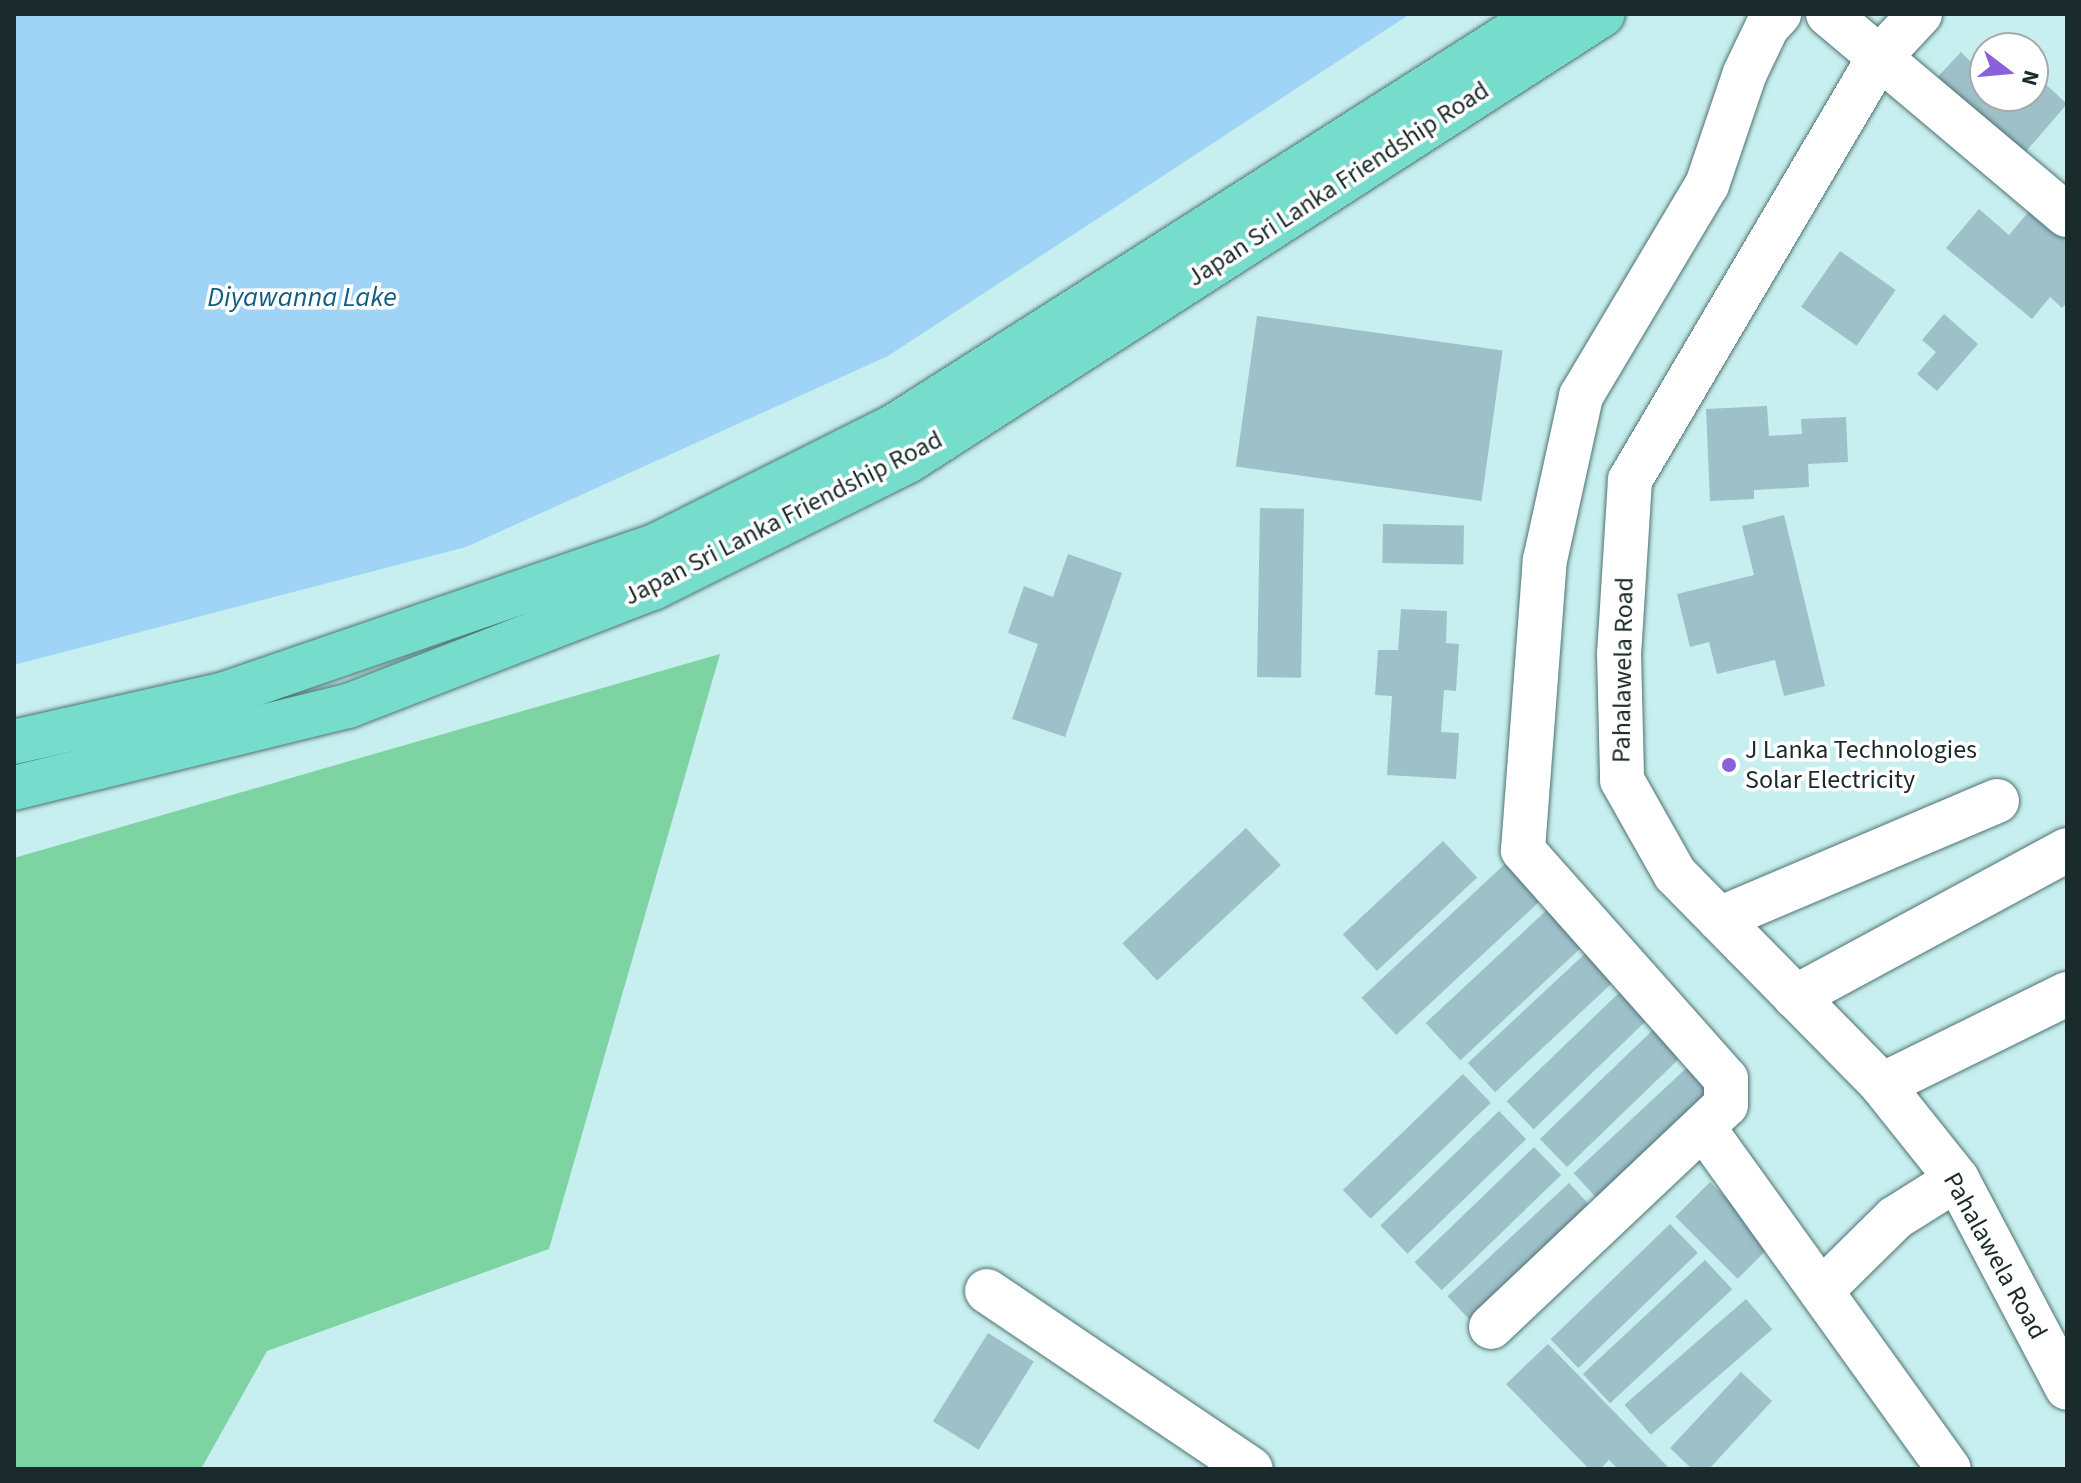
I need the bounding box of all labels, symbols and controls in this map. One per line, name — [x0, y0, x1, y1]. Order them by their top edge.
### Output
north arrow — [1969, 32, 2049, 112]
text: N — [2013, 67, 2048, 90]
street label: Japan Sri Lanka Friendship Road — [1181, 75, 1495, 293]
water label: Diyawanna Lake — [207, 280, 397, 314]
street label: Japan Sri Lanka Friendship Road — [618, 424, 948, 612]
street label: Pahalawela Road — [1606, 577, 1640, 763]
place label: J Lanka Technologies Solar Electricity — [1745, 734, 1977, 796]
marker: J Lanka Technologies Solar Electricity — [1720, 756, 1738, 774]
street label: Pahalawela Road — [1936, 1167, 2054, 1345]

